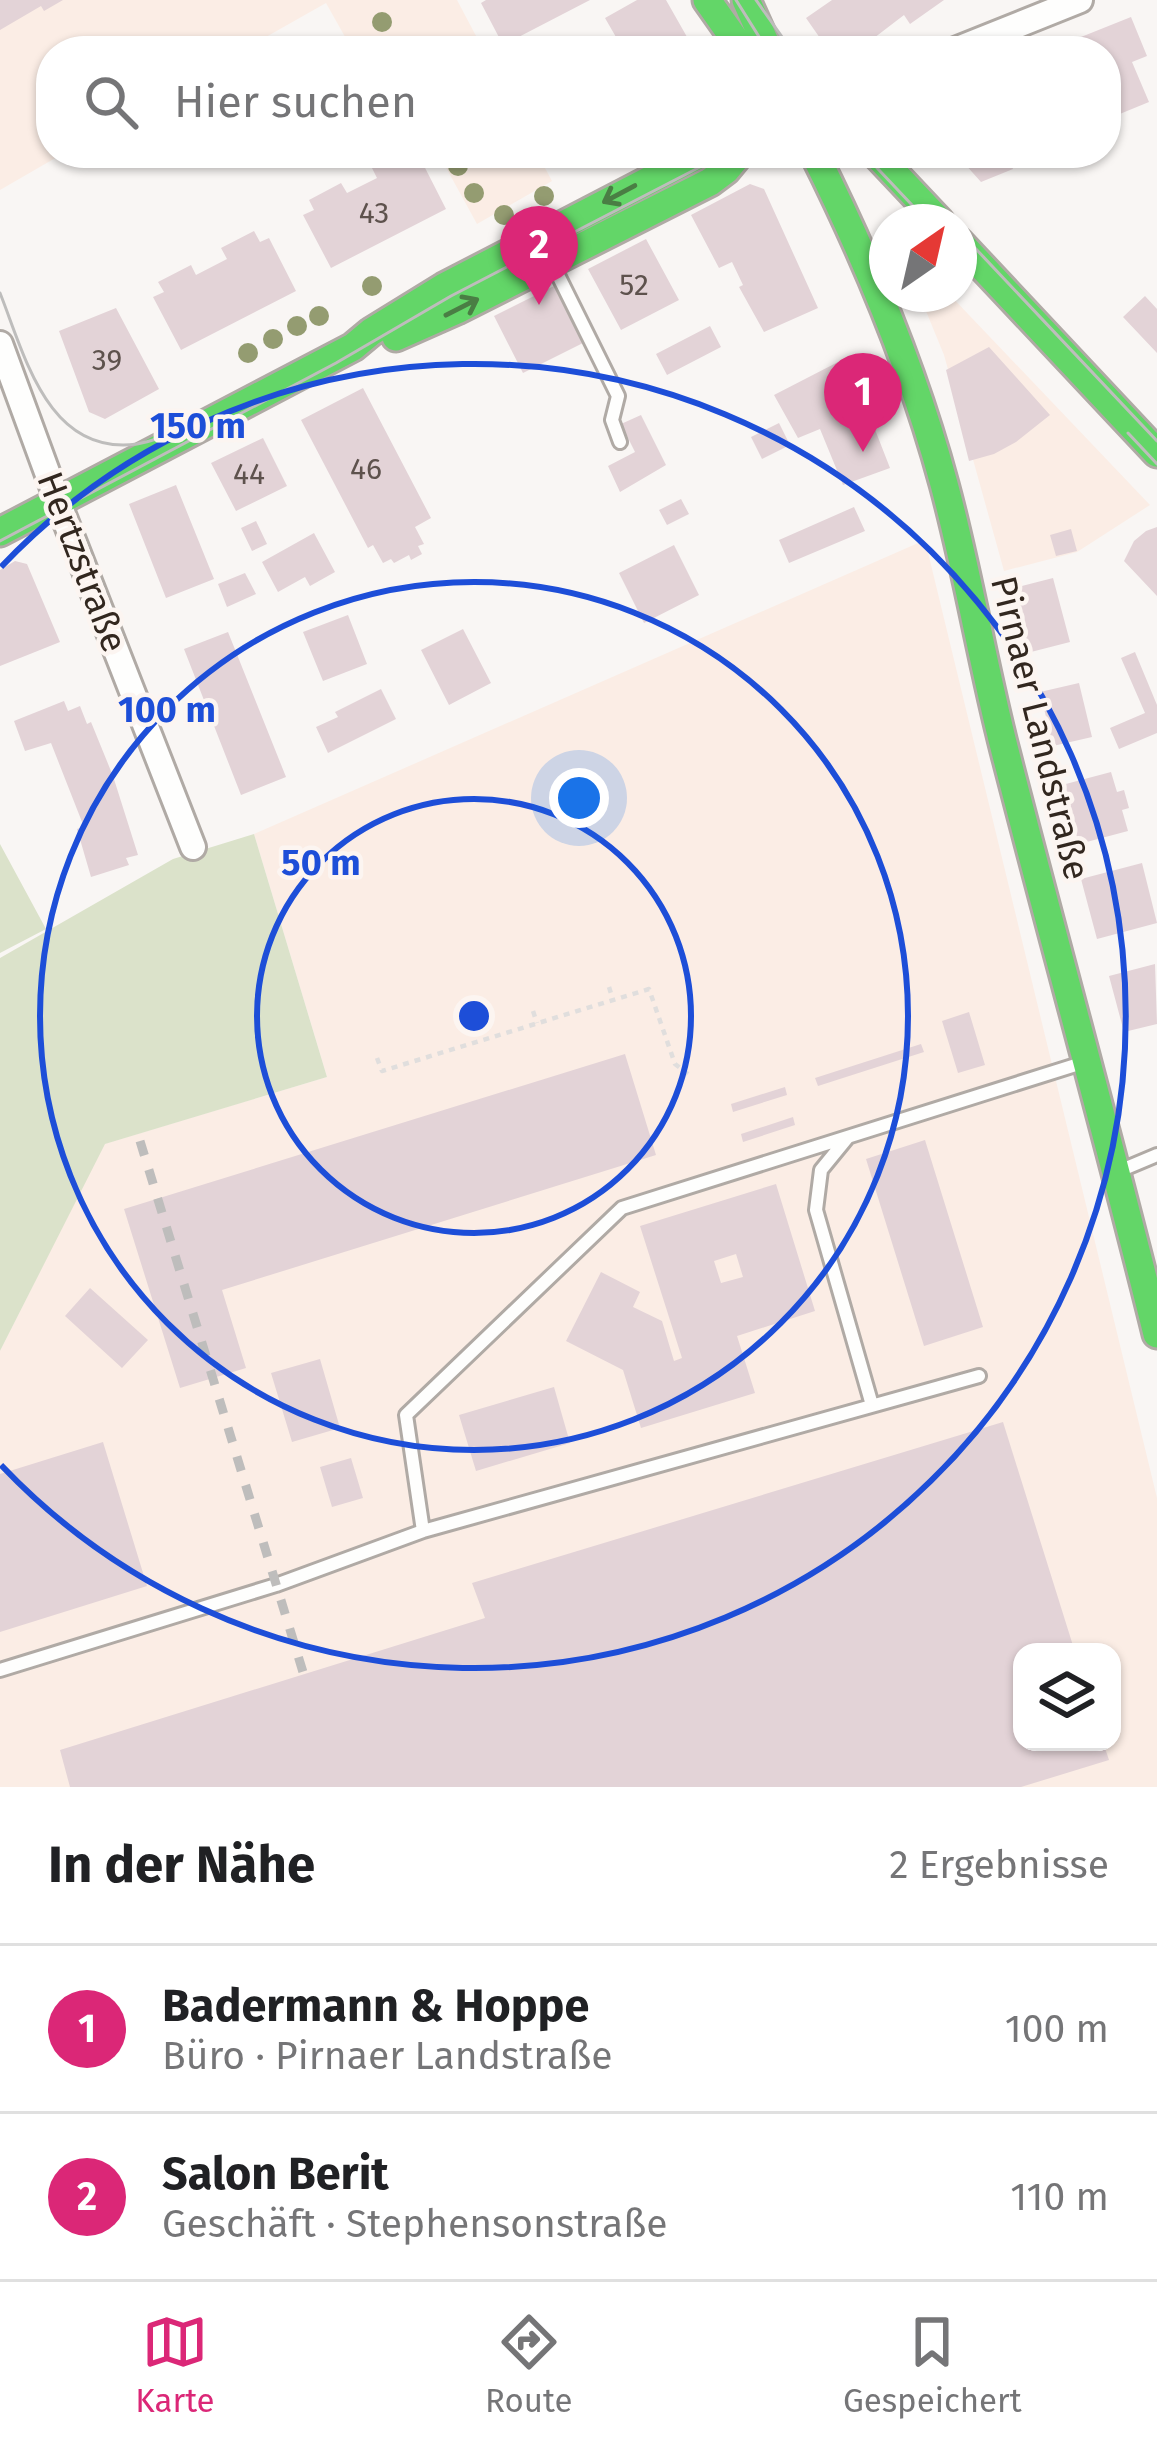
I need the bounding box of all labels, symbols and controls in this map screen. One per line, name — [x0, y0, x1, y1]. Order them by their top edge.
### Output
search box — [36, 36, 1121, 168]
icon: search — [78, 69, 144, 135]
text: Hier suchen — [174, 75, 417, 129]
one-way arrow — [602, 184, 637, 207]
house number: 43 — [359, 195, 389, 231]
north arrow — [869, 204, 977, 312]
pin: 2 — [500, 206, 578, 305]
house number: 52 — [619, 267, 649, 303]
one-way arrow — [444, 295, 480, 317]
house number: 39 — [92, 342, 122, 378]
pin: 1 — [824, 353, 902, 452]
text: 150 m — [150, 404, 246, 448]
house number: 46 — [350, 451, 382, 487]
house number: 44 — [233, 456, 265, 492]
street label: Hertzstraße — [28, 466, 136, 658]
street label: Pirnaer Landstraße — [981, 572, 1099, 884]
text: 100 m — [118, 688, 216, 732]
your location — [549, 768, 609, 828]
text: 50 m — [281, 841, 361, 885]
centre of rings — [453, 995, 495, 1037]
map controls — [1013, 1643, 1121, 1751]
button: layers — [1013, 1643, 1121, 1751]
text: In der Nähe — [48, 1834, 315, 1896]
text: 2 Ergebnisse — [889, 1842, 1109, 1888]
text: Badermann & Hoppe — [162, 1979, 589, 2033]
text: 1 — [78, 2006, 96, 2052]
text: 100 m — [1005, 2006, 1109, 2052]
text: Büro · Pirnaer Landstraße — [162, 2033, 613, 2079]
text: Salon Berit — [162, 2147, 389, 2201]
text: 2 — [77, 2174, 97, 2220]
text: 110 m — [1010, 2174, 1109, 2220]
text: Geschäft · Stephensonstraße — [162, 2201, 668, 2247]
tab: Karte — [135, 2309, 215, 2421]
tab: Route — [485, 2309, 572, 2421]
tab: Gespeichert — [843, 2309, 1022, 2421]

